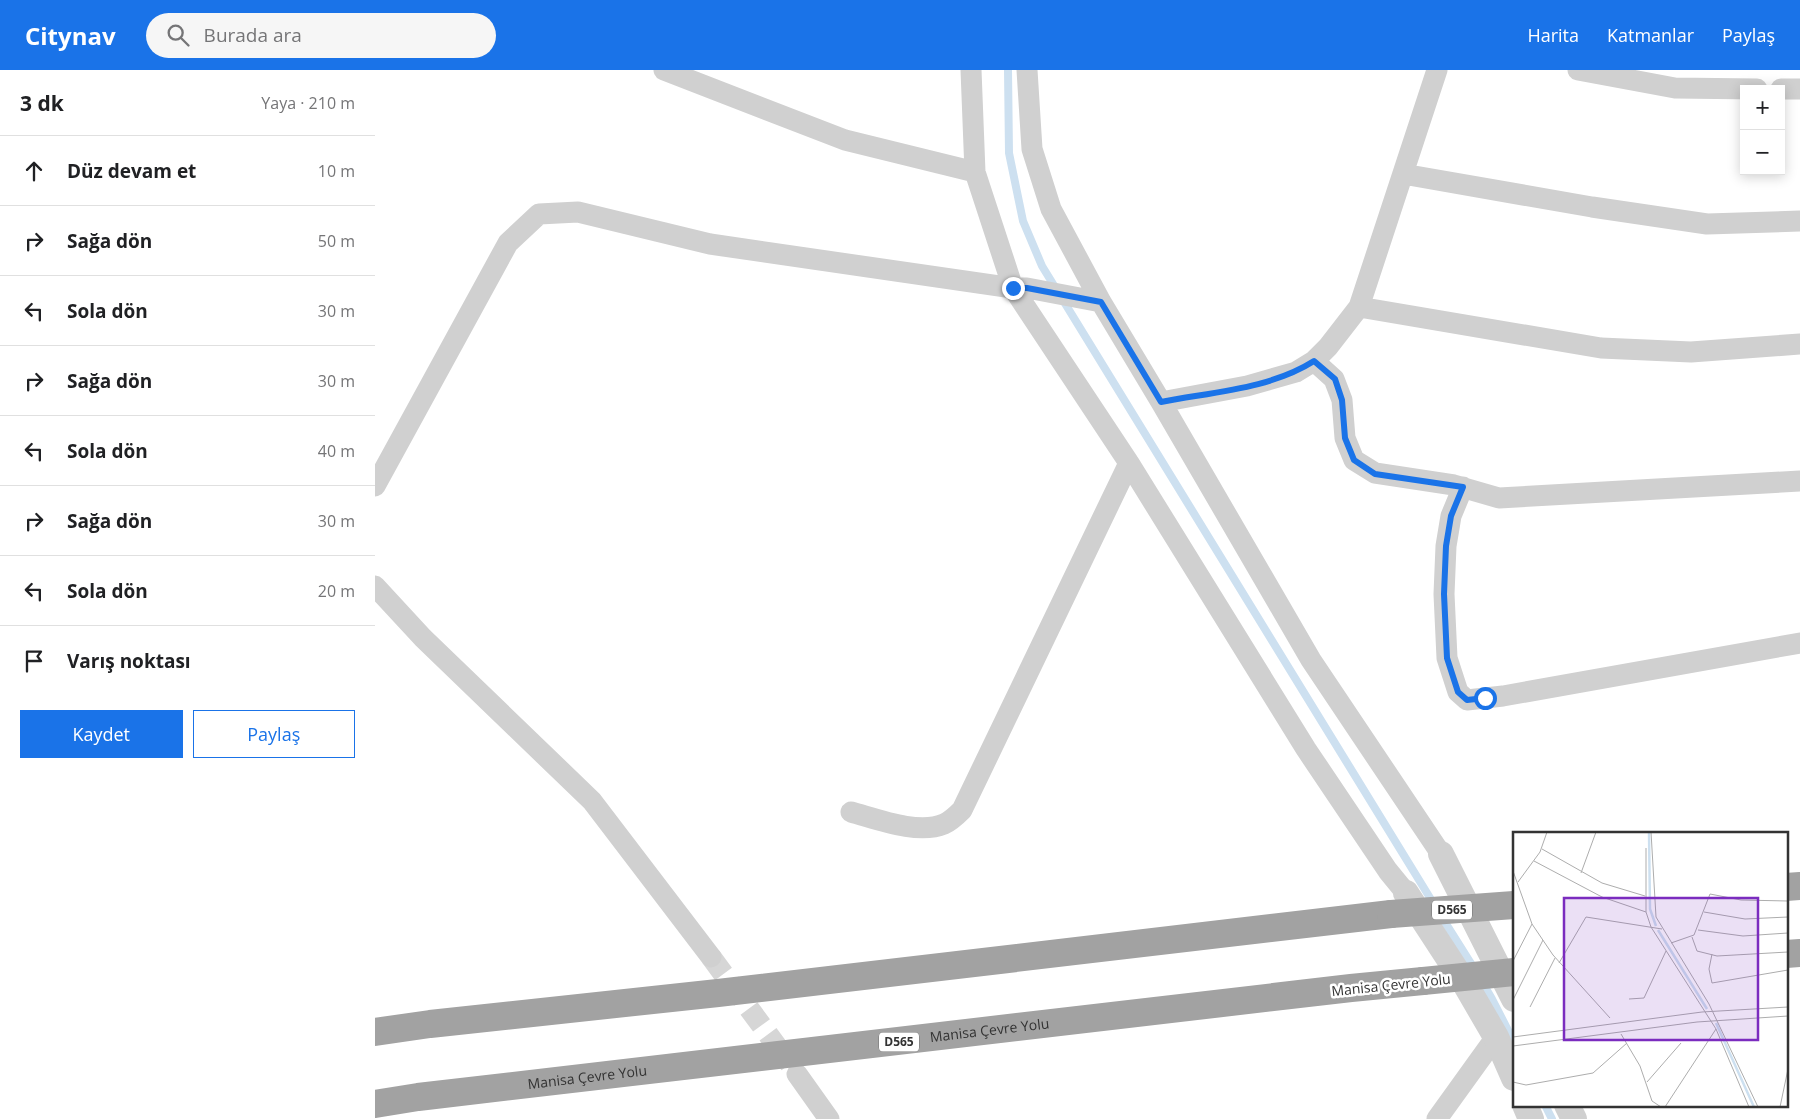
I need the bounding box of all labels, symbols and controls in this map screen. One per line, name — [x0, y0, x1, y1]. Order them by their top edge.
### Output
search box — [146, 13, 496, 58]
text: Citynav — [25, 19, 116, 52]
icon: search — [164, 21, 192, 49]
text: Burada ara — [204, 22, 302, 48]
text: Harita — [1527, 23, 1579, 47]
text: Katmanlar — [1607, 23, 1694, 47]
text: Paylaş — [1722, 23, 1775, 47]
map controls — [1740, 85, 1785, 175]
button: + — [1740, 85, 1785, 130]
text: 3 dk — [20, 89, 64, 117]
text: Yaya · 210 m — [261, 92, 355, 114]
button: − — [1740, 130, 1785, 175]
icon: ahead — [20, 157, 48, 185]
text: Düz devam et — [67, 158, 196, 184]
text: 10 m — [318, 160, 355, 182]
icon: right — [20, 227, 48, 255]
text: Sağa dön — [67, 228, 152, 254]
text: 50 m — [318, 230, 355, 252]
route end — [1002, 277, 1025, 300]
icon: left — [20, 297, 48, 325]
text: Sola dön — [67, 298, 148, 324]
text: 30 m — [318, 300, 355, 322]
icon: right — [20, 367, 48, 395]
text: Sağa dön — [67, 368, 152, 394]
text: 30 m — [318, 370, 355, 392]
icon: left — [20, 437, 48, 465]
text: Sola dön — [67, 438, 148, 464]
text: 40 m — [318, 440, 355, 462]
icon: right — [20, 507, 48, 535]
text: Sağa dön — [67, 508, 152, 534]
text: 30 m — [318, 510, 355, 532]
icon: left — [20, 577, 48, 605]
text: Sola dön — [67, 578, 148, 604]
text: 20 m — [318, 580, 355, 602]
icon: arrive — [20, 647, 48, 675]
text: Varış noktası — [67, 648, 191, 674]
route start — [1474, 687, 1497, 710]
button: Kaydet — [20, 710, 183, 758]
button: Paylaş — [193, 710, 355, 758]
inset map — [1513, 832, 1787, 1106]
road number: D565 — [1432, 900, 1472, 920]
street label: Manisa Çevre Yolu — [1330, 969, 1452, 1000]
street label: Manisa Çevre Yolu — [929, 1013, 1050, 1046]
road number: D565 — [879, 1032, 919, 1052]
street label: Manisa Çevre Yolu — [527, 1060, 648, 1093]

